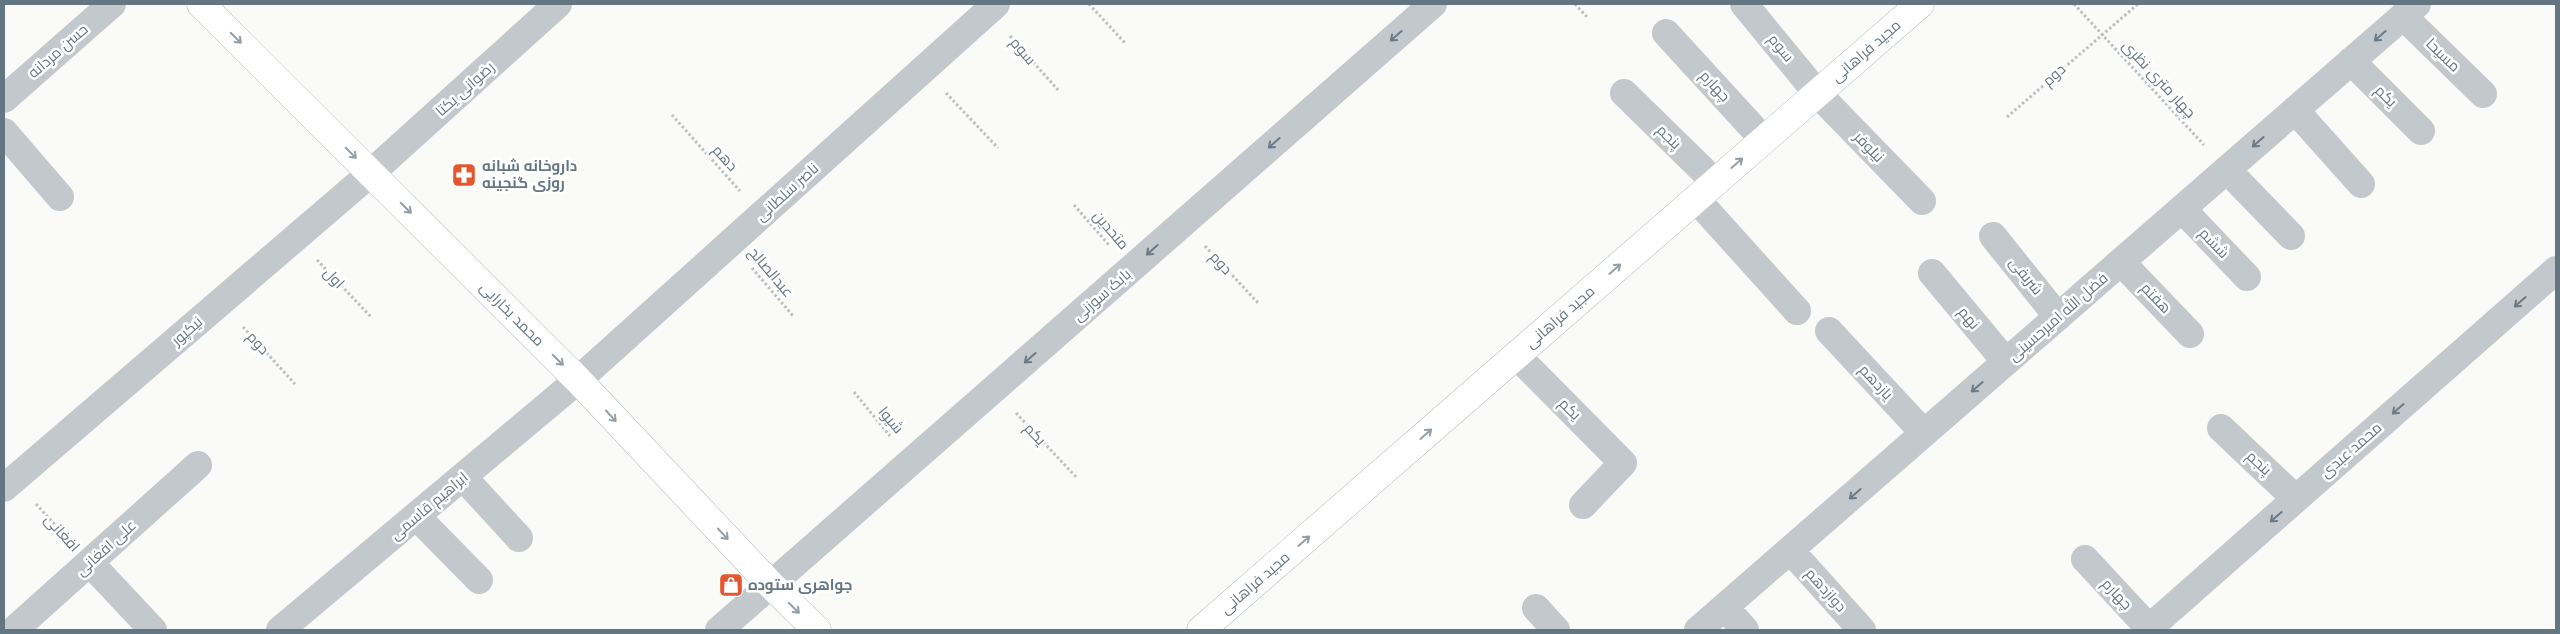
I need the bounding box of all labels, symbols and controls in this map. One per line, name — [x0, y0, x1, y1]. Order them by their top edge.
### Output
street label: مجید فراهانی — [1827, 15, 1905, 87]
street label: حسن مردانه — [24, 19, 92, 83]
one-way arrow — [1390, 30, 1403, 42]
street label: سوم — [1764, 30, 1798, 66]
one-way arrow — [2374, 30, 2387, 41]
one-way arrow — [230, 32, 242, 44]
street label: سوم — [1005, 33, 1041, 69]
street label: مسیحا — [2422, 34, 2464, 76]
street label: چهار متری نظری — [2118, 36, 2200, 122]
street label: رضوانی یکتا — [431, 57, 499, 121]
street label: دوم — [2038, 59, 2070, 91]
street label: چهارم — [1695, 66, 1735, 106]
street label: یکم — [2371, 81, 2401, 111]
street label: پنجم — [1652, 120, 1686, 154]
street label: نیلوفر — [1849, 127, 1888, 167]
one-way arrow — [1268, 137, 1281, 149]
one-way arrow — [2252, 137, 2265, 148]
street label: دهم — [708, 141, 742, 175]
one-way arrow — [345, 147, 357, 159]
place label: داروخانه شبانه روزی گنجینه — [482, 156, 577, 193]
one-way arrow — [1731, 157, 1744, 168]
street label: ناصر سلطانی — [751, 158, 823, 226]
pharmacy icon: داروخانه شبانه روزی گنجینه — [451, 162, 477, 188]
one-way arrow — [399, 202, 412, 214]
street label: متحدین — [1088, 206, 1134, 254]
street label: ششم — [2195, 223, 2233, 263]
street label: عبدالصالح — [743, 242, 798, 302]
one-way arrow — [1146, 244, 1159, 256]
street label: دوم — [1205, 247, 1237, 279]
street label: شریفی — [2005, 253, 2047, 299]
street label: اول — [319, 263, 349, 293]
street label: بابک سوزنی — [1069, 264, 1135, 326]
one-way arrow — [1608, 264, 1621, 275]
street label: فضل الله امیرحسینی — [2004, 268, 2112, 366]
street label: محمد بخارایی — [475, 277, 549, 351]
street label: هفتم — [2136, 278, 2176, 318]
street label: مجید فراهانی — [1521, 281, 1599, 353]
one-way arrow — [2513, 296, 2526, 308]
street label: نهم — [1954, 302, 1984, 334]
street label: نیکپور — [166, 312, 207, 351]
street label: دوم — [242, 327, 274, 359]
one-way arrow — [1024, 352, 1037, 363]
one-way arrow — [551, 354, 564, 366]
street label: یازدهم — [1855, 360, 1897, 404]
one-way arrow — [1971, 382, 1984, 393]
street label: یکم — [1555, 394, 1585, 424]
street label: شیوا — [874, 402, 908, 438]
one-way arrow — [2391, 403, 2404, 415]
one-way arrow — [605, 409, 617, 422]
street label: یکم — [1020, 418, 1050, 450]
street label: محمد عبدی — [2316, 418, 2386, 482]
one-way arrow — [1420, 428, 1433, 440]
street label: پنجم — [2242, 446, 2276, 480]
street label: ابراهیم قاسمی — [386, 467, 472, 545]
one-way arrow — [1848, 488, 1861, 500]
street label: افغانی — [40, 510, 84, 556]
one-way arrow — [2269, 511, 2282, 522]
street label: علی افغانی — [71, 515, 141, 581]
one-way arrow — [717, 528, 729, 540]
one-way arrow — [1297, 535, 1310, 546]
street label: مجید فراهانی — [1216, 547, 1294, 619]
street label: دوازدهم — [1801, 564, 1851, 616]
shop icon: جواهری ستوده — [718, 572, 744, 598]
street label: چهارم — [2097, 574, 2137, 614]
place label: جواهری ستوده — [748, 575, 852, 595]
one-way arrow — [788, 601, 800, 614]

